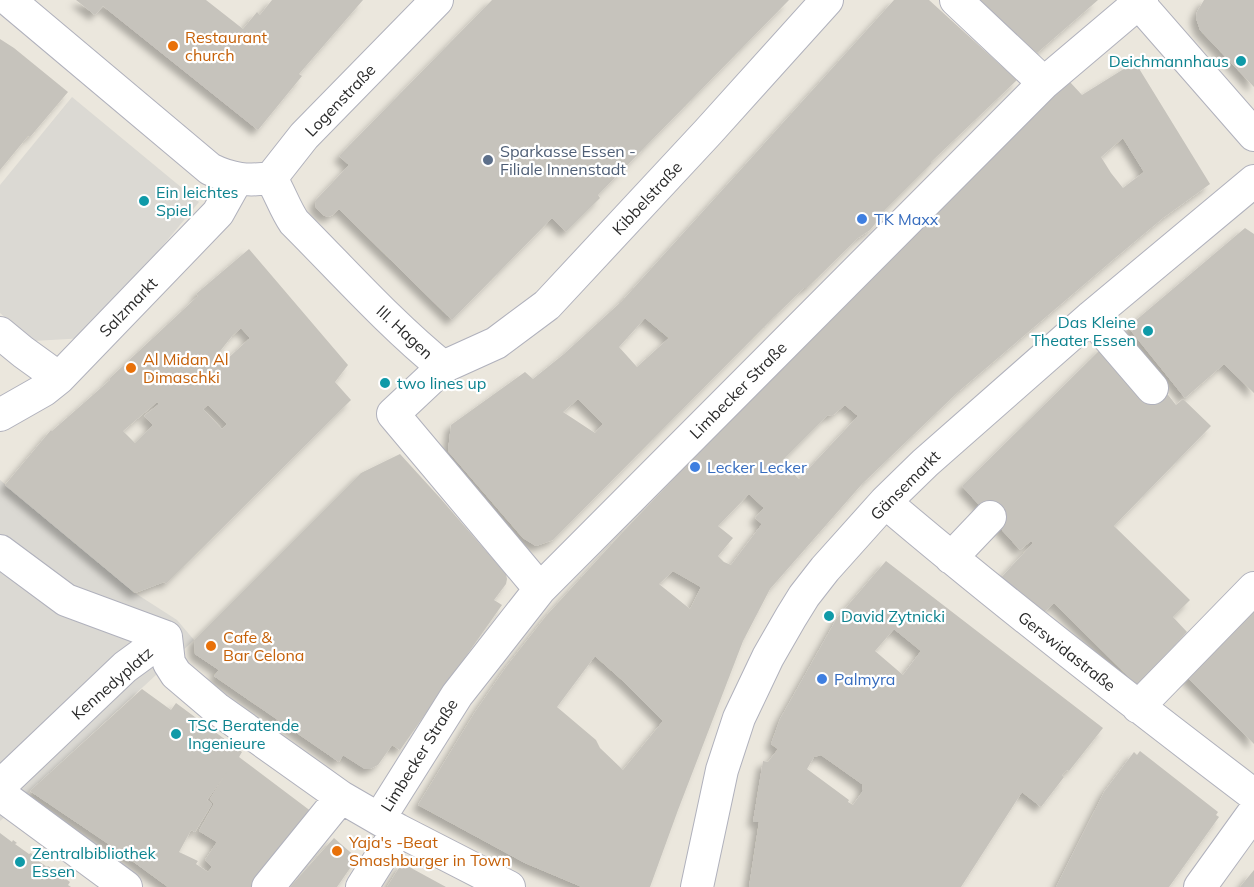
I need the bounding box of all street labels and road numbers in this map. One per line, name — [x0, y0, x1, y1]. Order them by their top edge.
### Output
street label: Logenstraße — [300, 60, 380, 140]
street label: Kibbelstraße — [608, 157, 686, 239]
street label: Salzmarkt — [95, 273, 161, 341]
street label: III. Hagen — [373, 301, 437, 363]
street label: Limbecker Straße — [685, 337, 791, 443]
street label: Gänsemarkt — [866, 446, 944, 524]
street label: Gerswidastraße — [1014, 607, 1120, 695]
street label: Kennedyplatz — [67, 642, 157, 724]
street label: Limbecker Straße — [376, 695, 462, 815]

